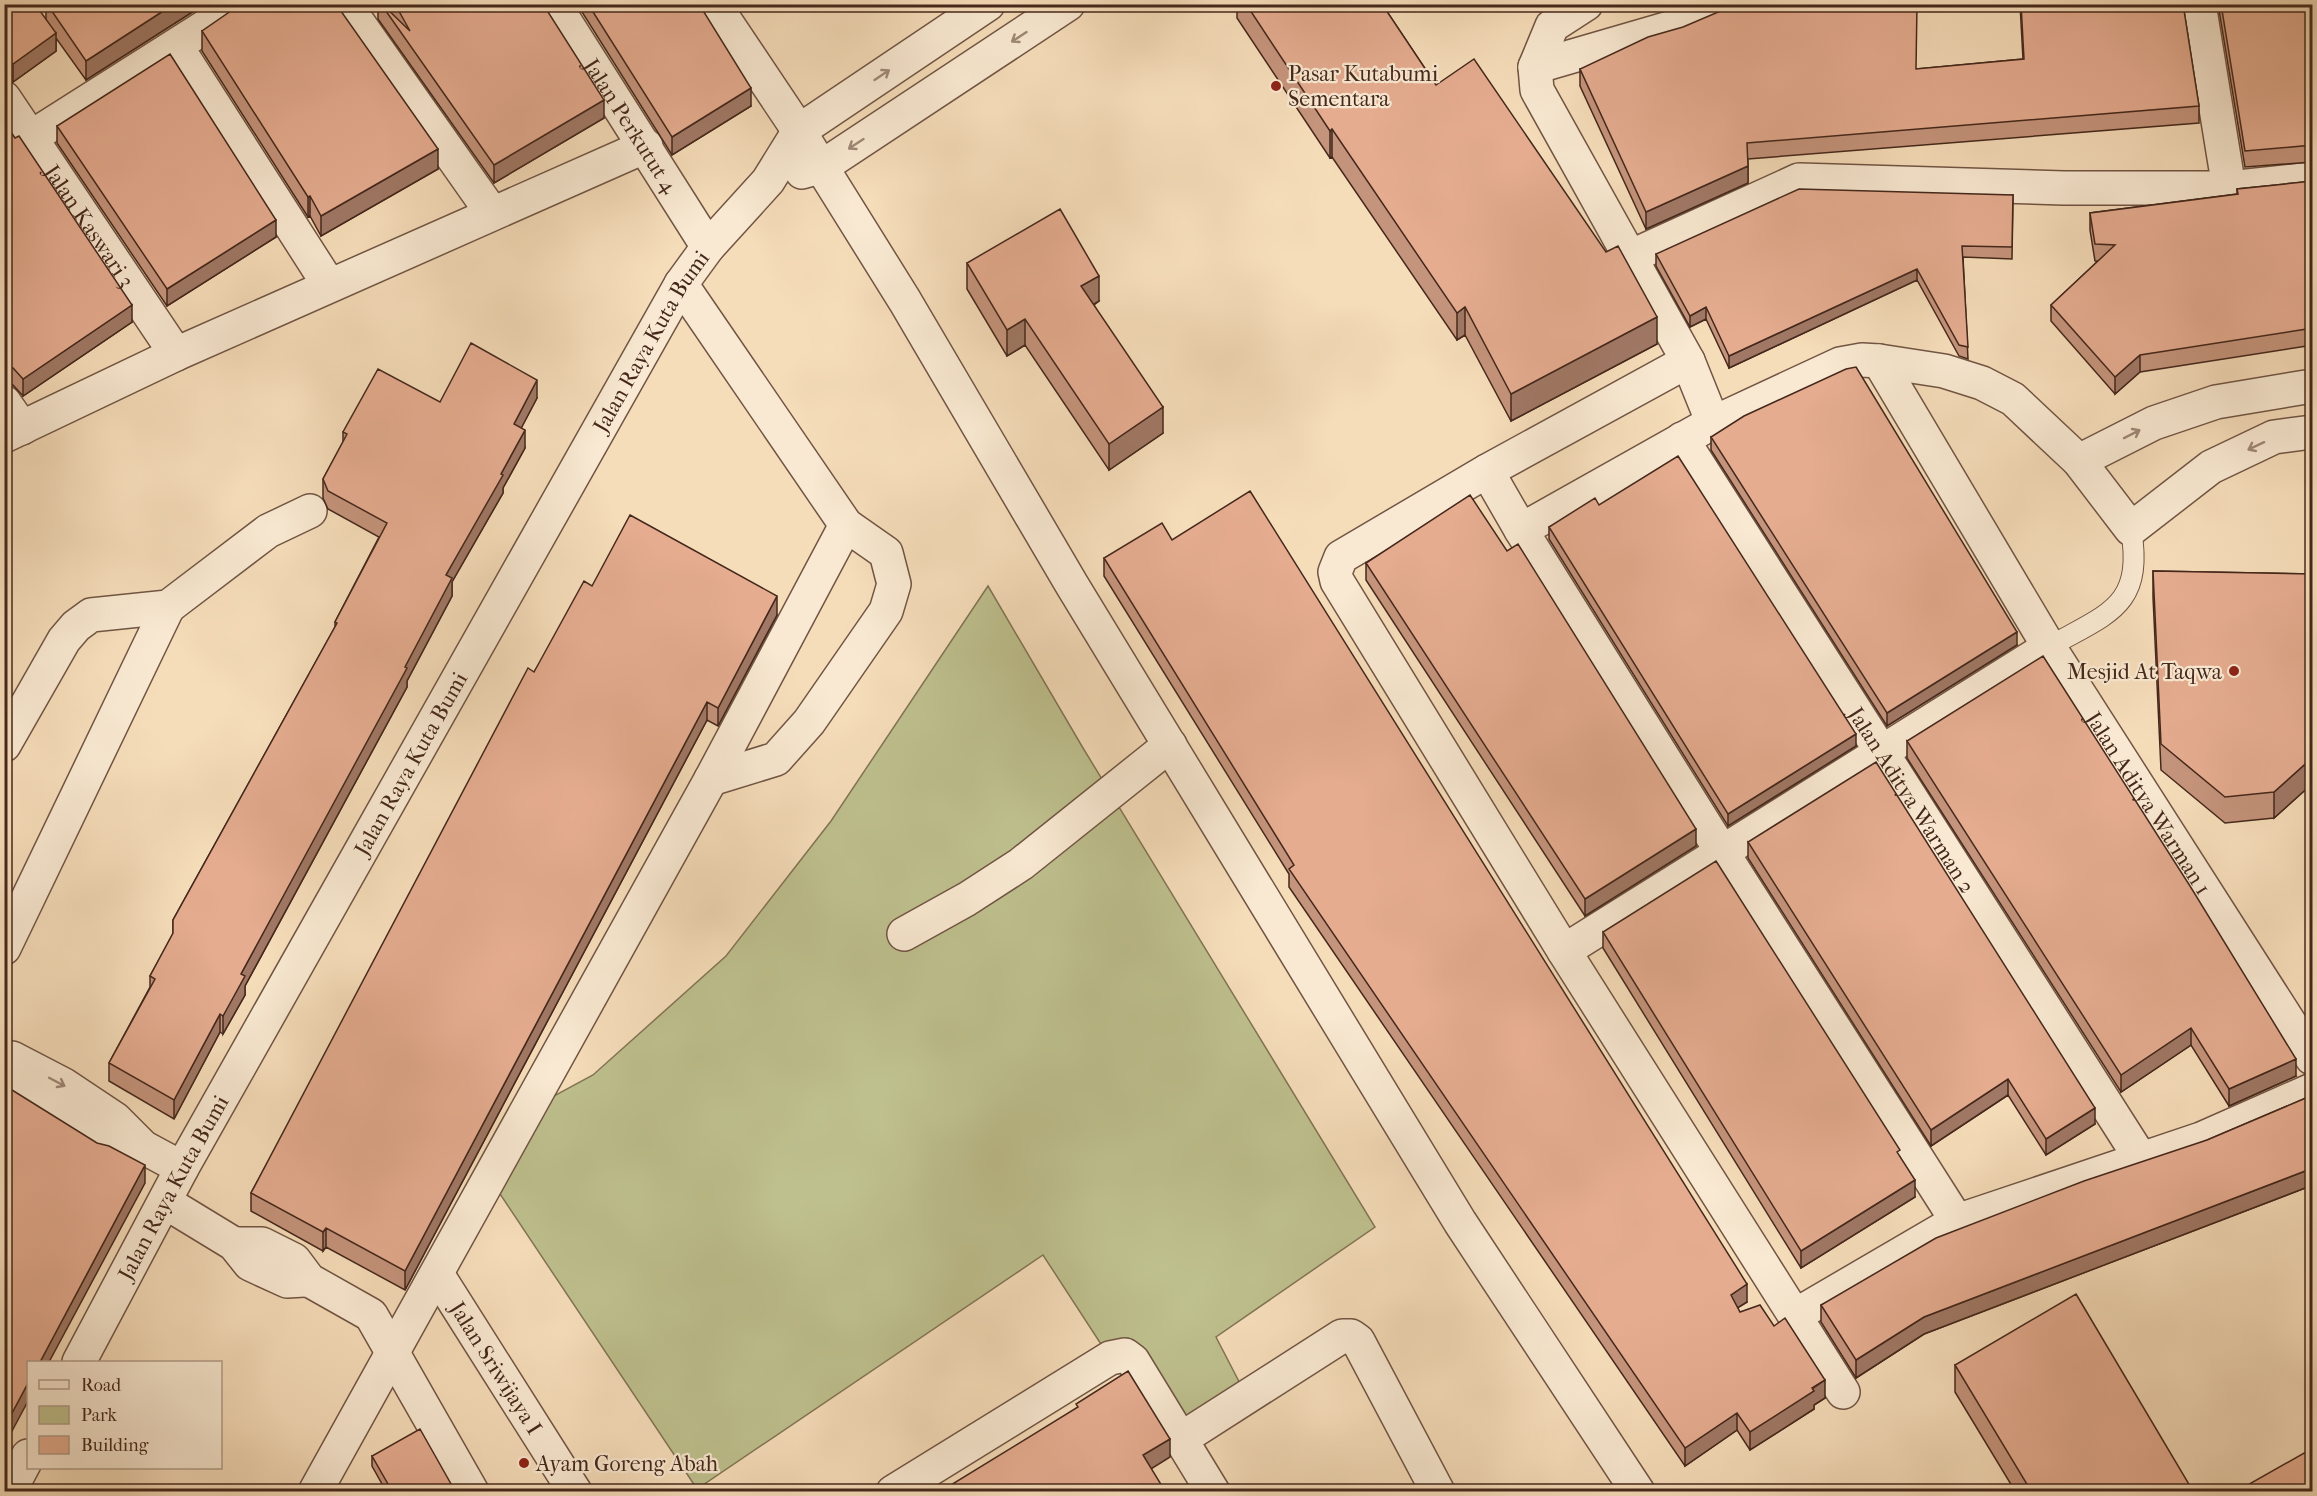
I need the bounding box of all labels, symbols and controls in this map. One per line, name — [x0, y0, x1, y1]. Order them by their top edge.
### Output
one-way arrow — [1011, 31, 1028, 43]
street label: Jalan Perkutut 4 — [577, 52, 683, 199]
place label: Pasar Kutabumi Sementara — [1288, 61, 1439, 112]
one-way arrow — [874, 69, 890, 81]
marker: Pasar Kutabumi Sementara — [1269, 79, 1283, 93]
one-way arrow — [849, 138, 865, 150]
street label: Jalan Kaswari 3 — [37, 158, 139, 293]
street label: Jalan Raya Kuta Bumi — [587, 245, 715, 439]
one-way arrow — [2122, 428, 2140, 440]
one-way arrow — [2248, 440, 2266, 452]
place label: Mesjid At Taqwa — [2067, 659, 2223, 685]
marker: Mesjid At Taqwa — [2227, 664, 2241, 678]
street label: Jalan Raya Kuta Bumi — [348, 667, 473, 862]
street label: Jalan Aditya Warman 2 — [1841, 701, 1980, 898]
street label: Jalan Aditya Warman 1 — [2079, 706, 2216, 900]
one-way arrow — [48, 1076, 65, 1088]
street label: Jalan Raya Kuta Bumi — [112, 1091, 235, 1287]
street label: Jalan Sriwijaya I — [443, 1295, 547, 1440]
legend — [27, 1361, 222, 1469]
text: Road — [81, 1375, 121, 1396]
text: Park — [81, 1405, 118, 1426]
text: Building — [81, 1435, 149, 1456]
place label: Ayam Goreng Abah — [535, 1451, 719, 1477]
marker: Ayam Goreng Abah — [517, 1456, 531, 1470]

